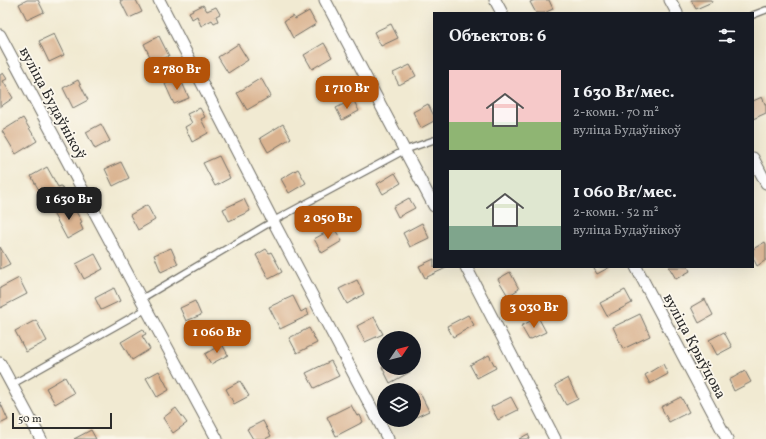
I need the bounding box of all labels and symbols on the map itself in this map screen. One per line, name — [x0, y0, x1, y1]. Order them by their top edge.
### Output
street label: вуліца Будаўнікоў — [13, 44, 90, 164]
pin: 2 780 Br — [136, 57, 218, 91]
pin: 1 710 Br — [306, 76, 388, 110]
pin: 1 630 Br — [28, 187, 110, 221]
pin: 2 050 Br — [287, 206, 369, 240]
street label: вуліца Крыўцова — [657, 290, 730, 403]
pin: 3 030 Br — [493, 295, 575, 329]
pin: 1 060 Br — [176, 320, 258, 354]
north arrow — [377, 331, 421, 375]
scale bar — [12, 411, 112, 430]

